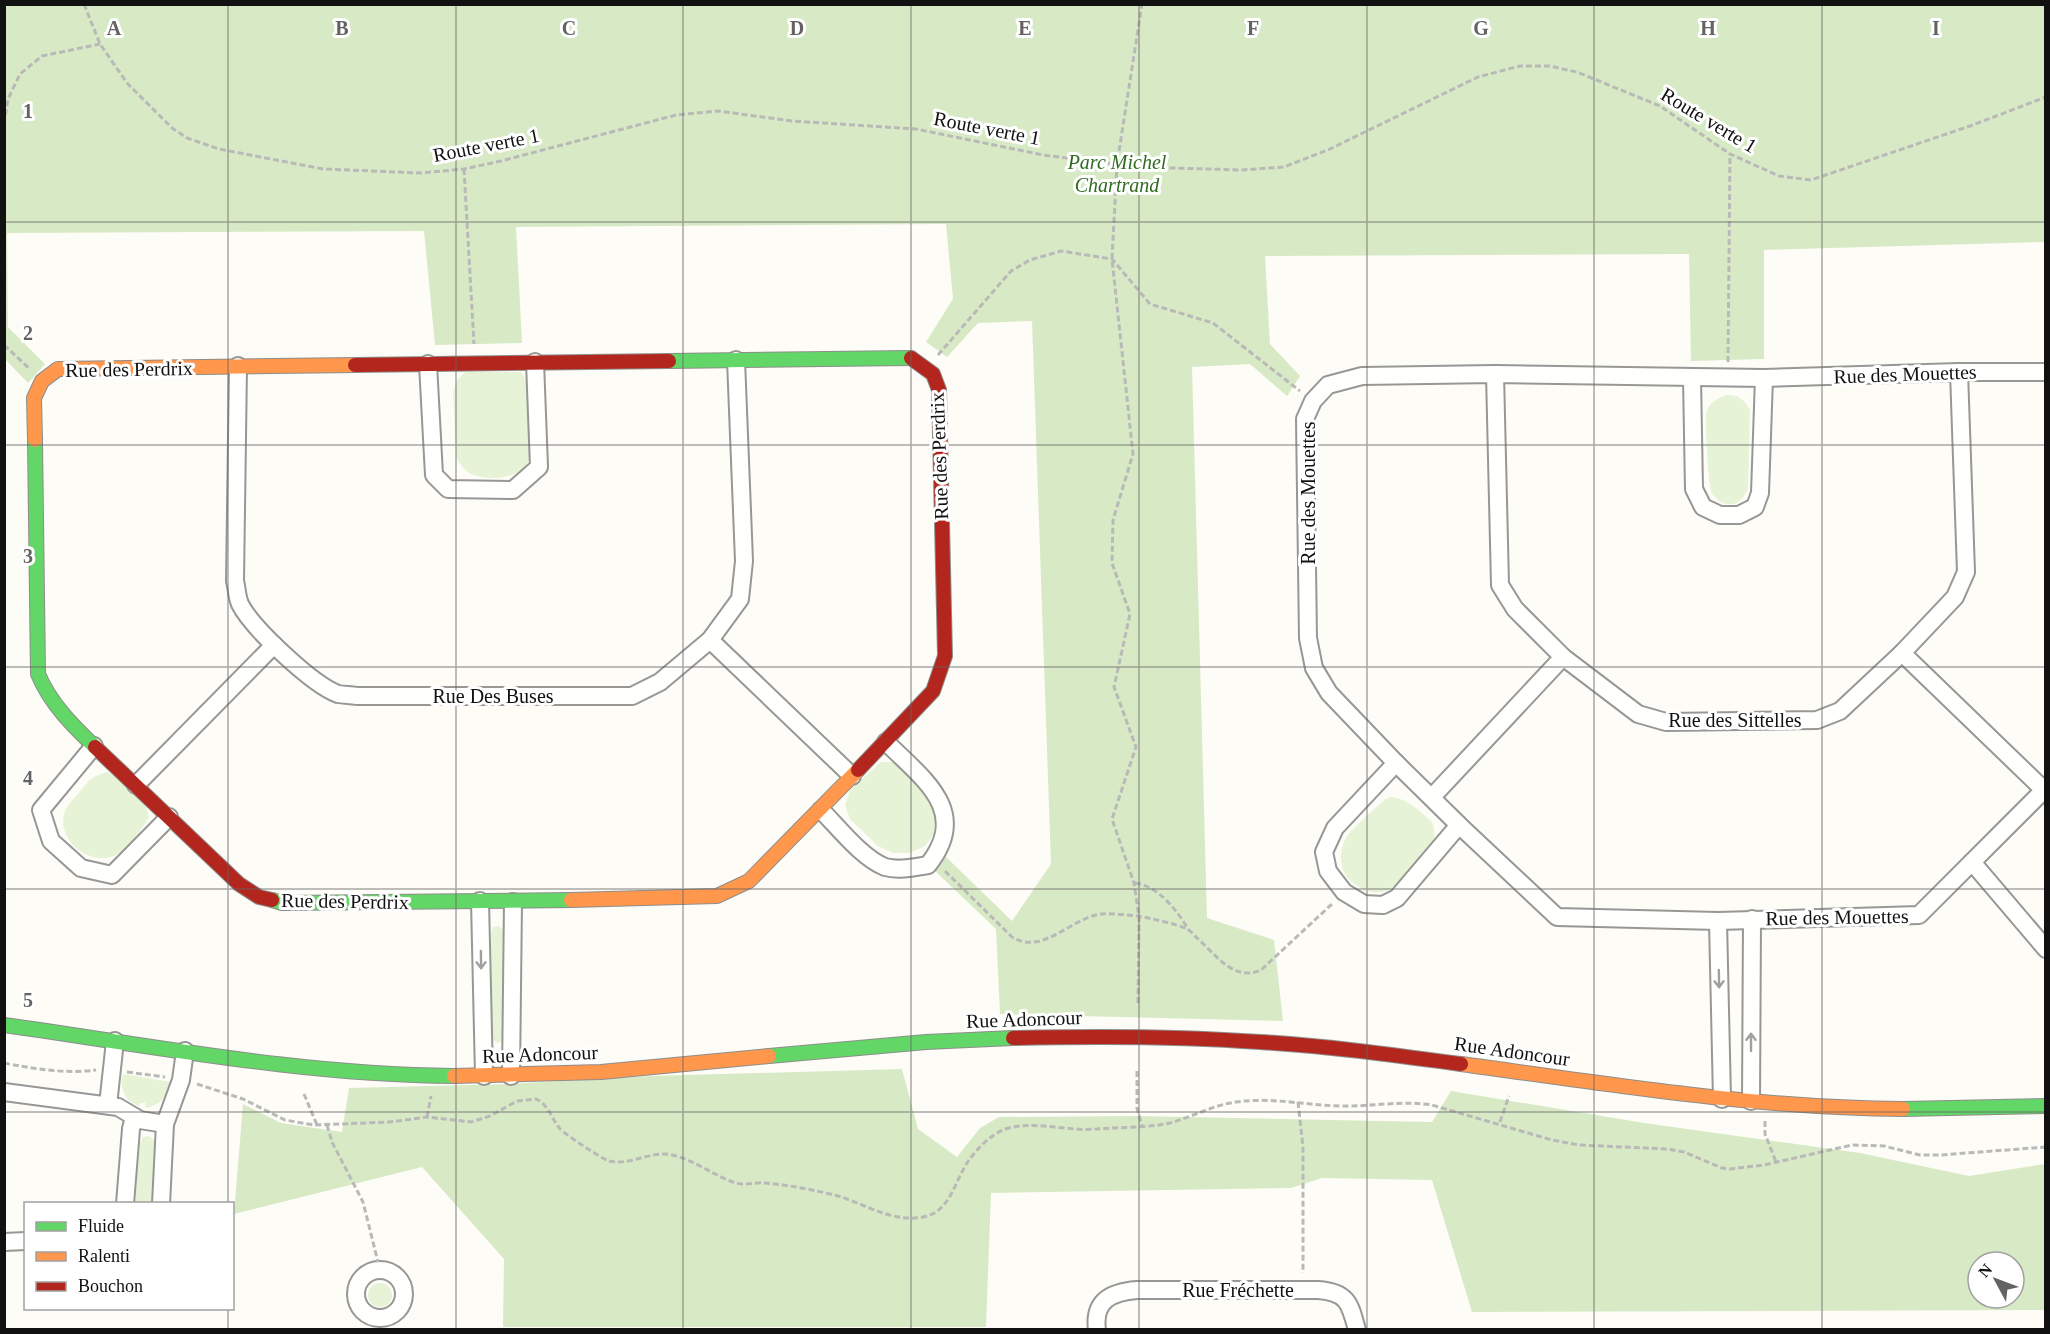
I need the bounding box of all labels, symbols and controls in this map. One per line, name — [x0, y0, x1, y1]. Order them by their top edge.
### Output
text: A — [107, 17, 122, 39]
text: B — [335, 17, 349, 39]
text: C — [562, 17, 576, 39]
text: D — [790, 17, 804, 39]
text: E — [1018, 17, 1032, 39]
text: F — [1247, 17, 1259, 39]
text: G — [1473, 17, 1489, 39]
text: H — [1700, 17, 1716, 39]
text: I — [1932, 17, 1940, 39]
street label: Route verte 1 — [1657, 83, 1761, 157]
text: 1 — [23, 100, 33, 122]
street label: Route verte 1 — [932, 107, 1042, 149]
street label: Route verte 1 — [431, 124, 541, 166]
park label: Parc Michel Chartrand — [1067, 151, 1167, 196]
text: 2 — [23, 322, 33, 344]
street label: Rue des Perdrix — [65, 357, 193, 381]
street label: Rue des Mouettes — [1833, 360, 1977, 387]
street label: Rue des Perdrix — [926, 392, 952, 520]
street label: Rue des Mouettes — [1297, 421, 1319, 565]
text: 3 — [23, 545, 33, 567]
street label: Rue Des Buses — [432, 685, 554, 707]
street label: Rue des Sittelles — [1668, 709, 1802, 731]
text: 4 — [23, 767, 33, 789]
street label: Rue des Perdrix — [281, 889, 409, 913]
street label: Rue des Mouettes — [1765, 905, 1909, 929]
one-way arrow — [475, 949, 487, 969]
one-way arrow — [1714, 969, 1725, 989]
text: 5 — [23, 989, 33, 1011]
street label: Rue Adoncour — [966, 1006, 1083, 1032]
street label: Rue Adoncour — [1453, 1032, 1571, 1070]
one-way arrow — [1746, 1033, 1757, 1053]
street label: Rue Adoncour — [482, 1041, 599, 1067]
legend — [24, 1202, 234, 1310]
text: Fluide — [78, 1216, 124, 1236]
text: Ralenti — [78, 1246, 130, 1266]
north arrow — [1966, 1250, 2026, 1310]
text: N — [1975, 1260, 1996, 1280]
text: Bouchon — [78, 1276, 143, 1296]
street label: Rue Fréchette — [1182, 1279, 1294, 1301]

